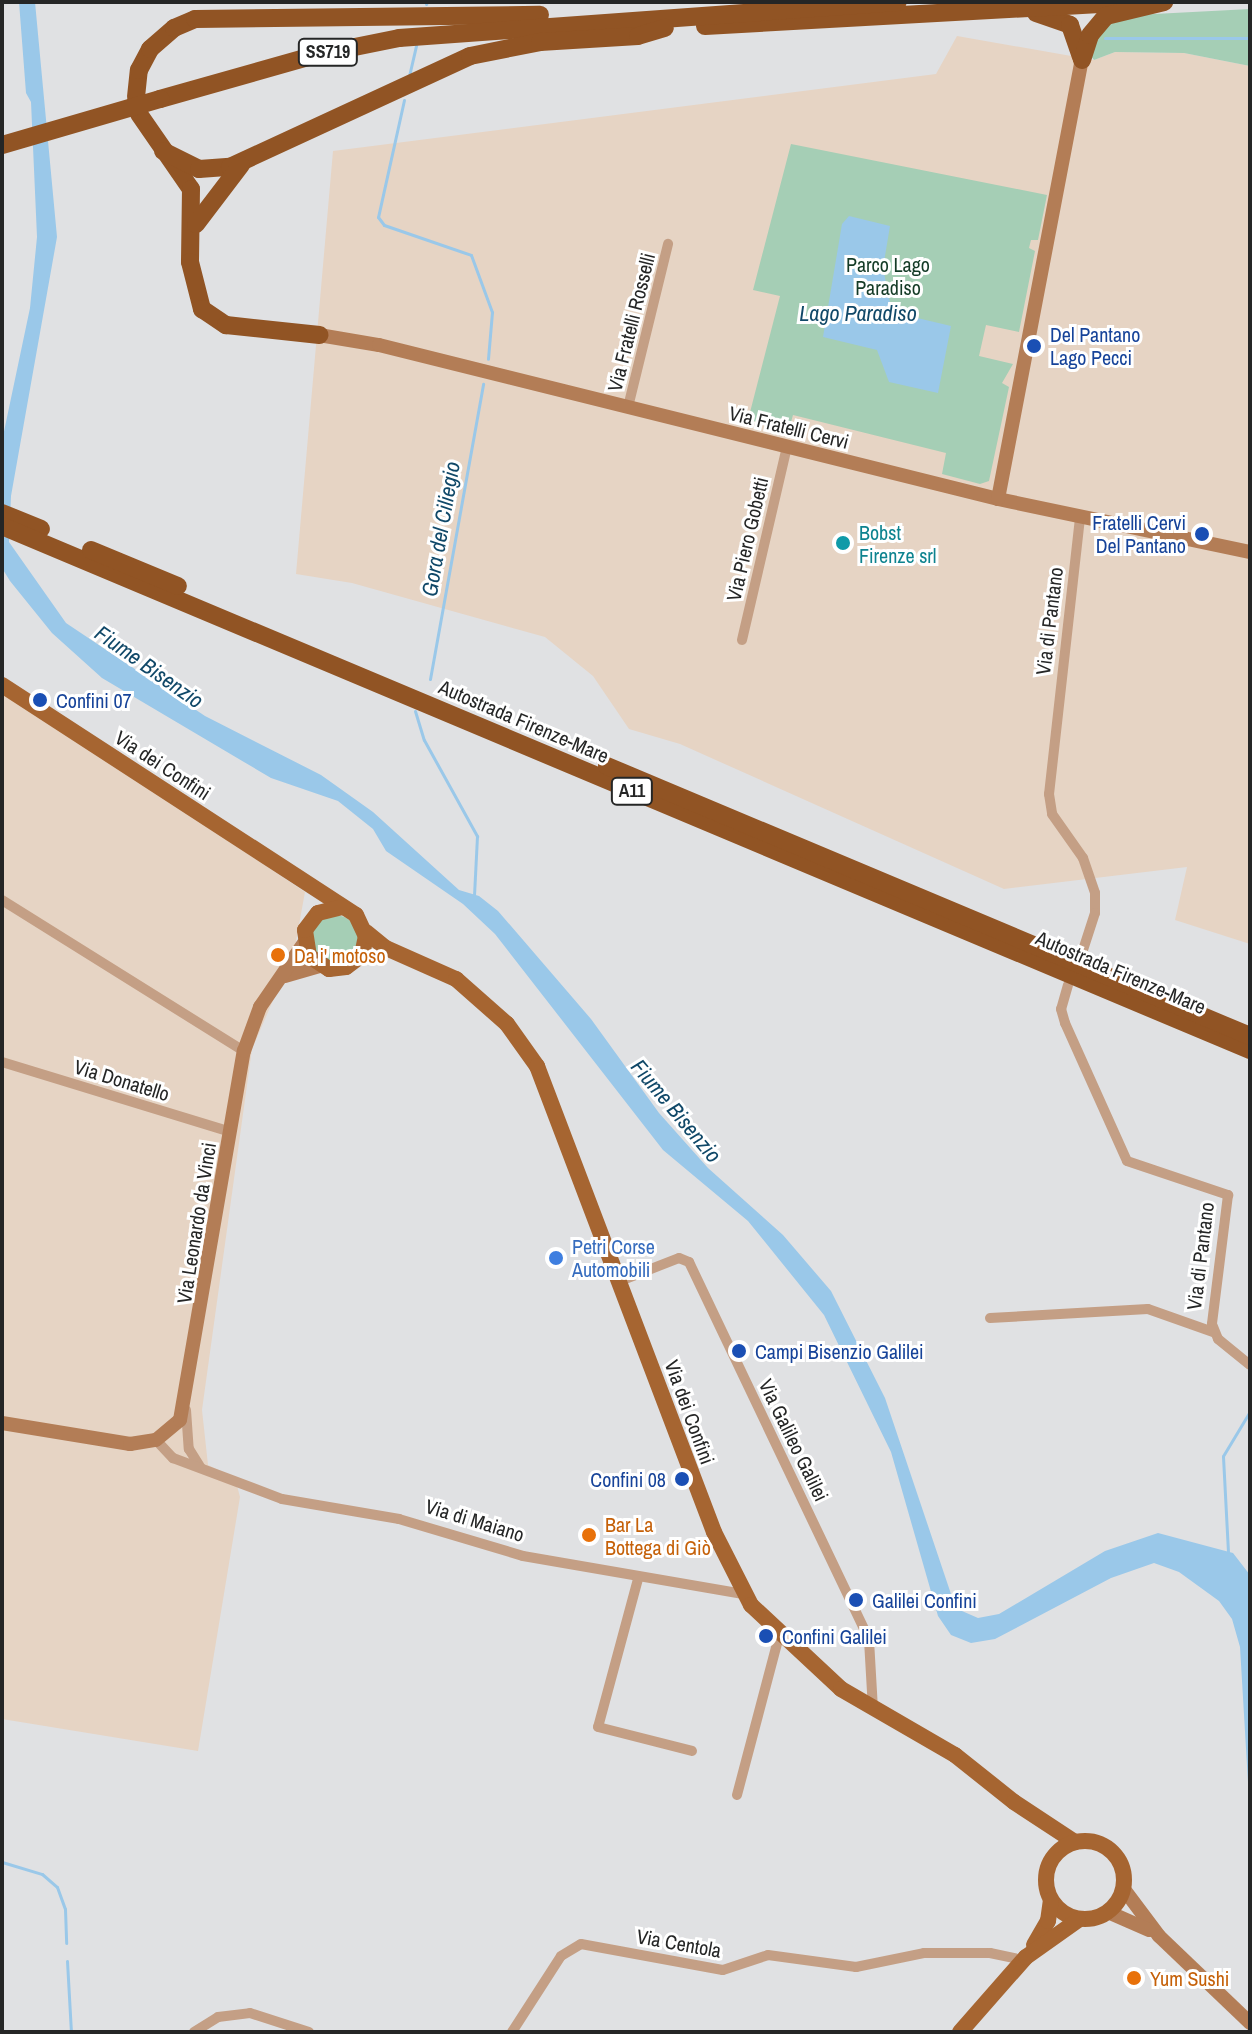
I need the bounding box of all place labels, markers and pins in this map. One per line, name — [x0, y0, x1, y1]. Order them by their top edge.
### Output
place label: Del Pantano Lago Pecci — [1050, 322, 1140, 369]
marker: Del Pantano Lago Pecci — [1025, 337, 1043, 355]
place label: Fratelli Cervi Del Pantano — [1092, 510, 1186, 557]
place label: Bobst Firenze srl — [859, 520, 936, 567]
marker: Fratelli Cervi Del Pantano — [1193, 525, 1211, 543]
marker: Bobst Firenze srl — [834, 534, 852, 552]
place label: Confini 07 — [56, 688, 132, 712]
marker: Confini 07 — [31, 691, 49, 709]
place label: Da i' motoso — [294, 943, 386, 967]
marker: Da i' motoso — [269, 946, 287, 964]
place label: Petri Corse Automobili — [572, 1234, 655, 1281]
marker: Petri Corse Automobili — [547, 1249, 565, 1267]
place label: Campi Bisenzio Galilei — [755, 1339, 924, 1363]
marker: Campi Bisenzio Galilei — [730, 1342, 748, 1360]
place label: Confini 08 — [590, 1467, 666, 1491]
marker: Confini 08 — [673, 1470, 691, 1488]
place label: Bar La Bottega di Giò — [605, 1512, 711, 1559]
marker: Bar La Bottega di Giò — [580, 1526, 598, 1544]
place label: Galilei Confini — [872, 1588, 977, 1612]
marker: Galilei Confini — [847, 1591, 865, 1609]
place label: Confini Galilei — [782, 1624, 887, 1648]
marker: Confini Galilei — [757, 1627, 775, 1645]
place label: Yum Sushi — [1150, 1966, 1229, 1990]
marker: Yum Sushi — [1125, 1969, 1143, 1987]

